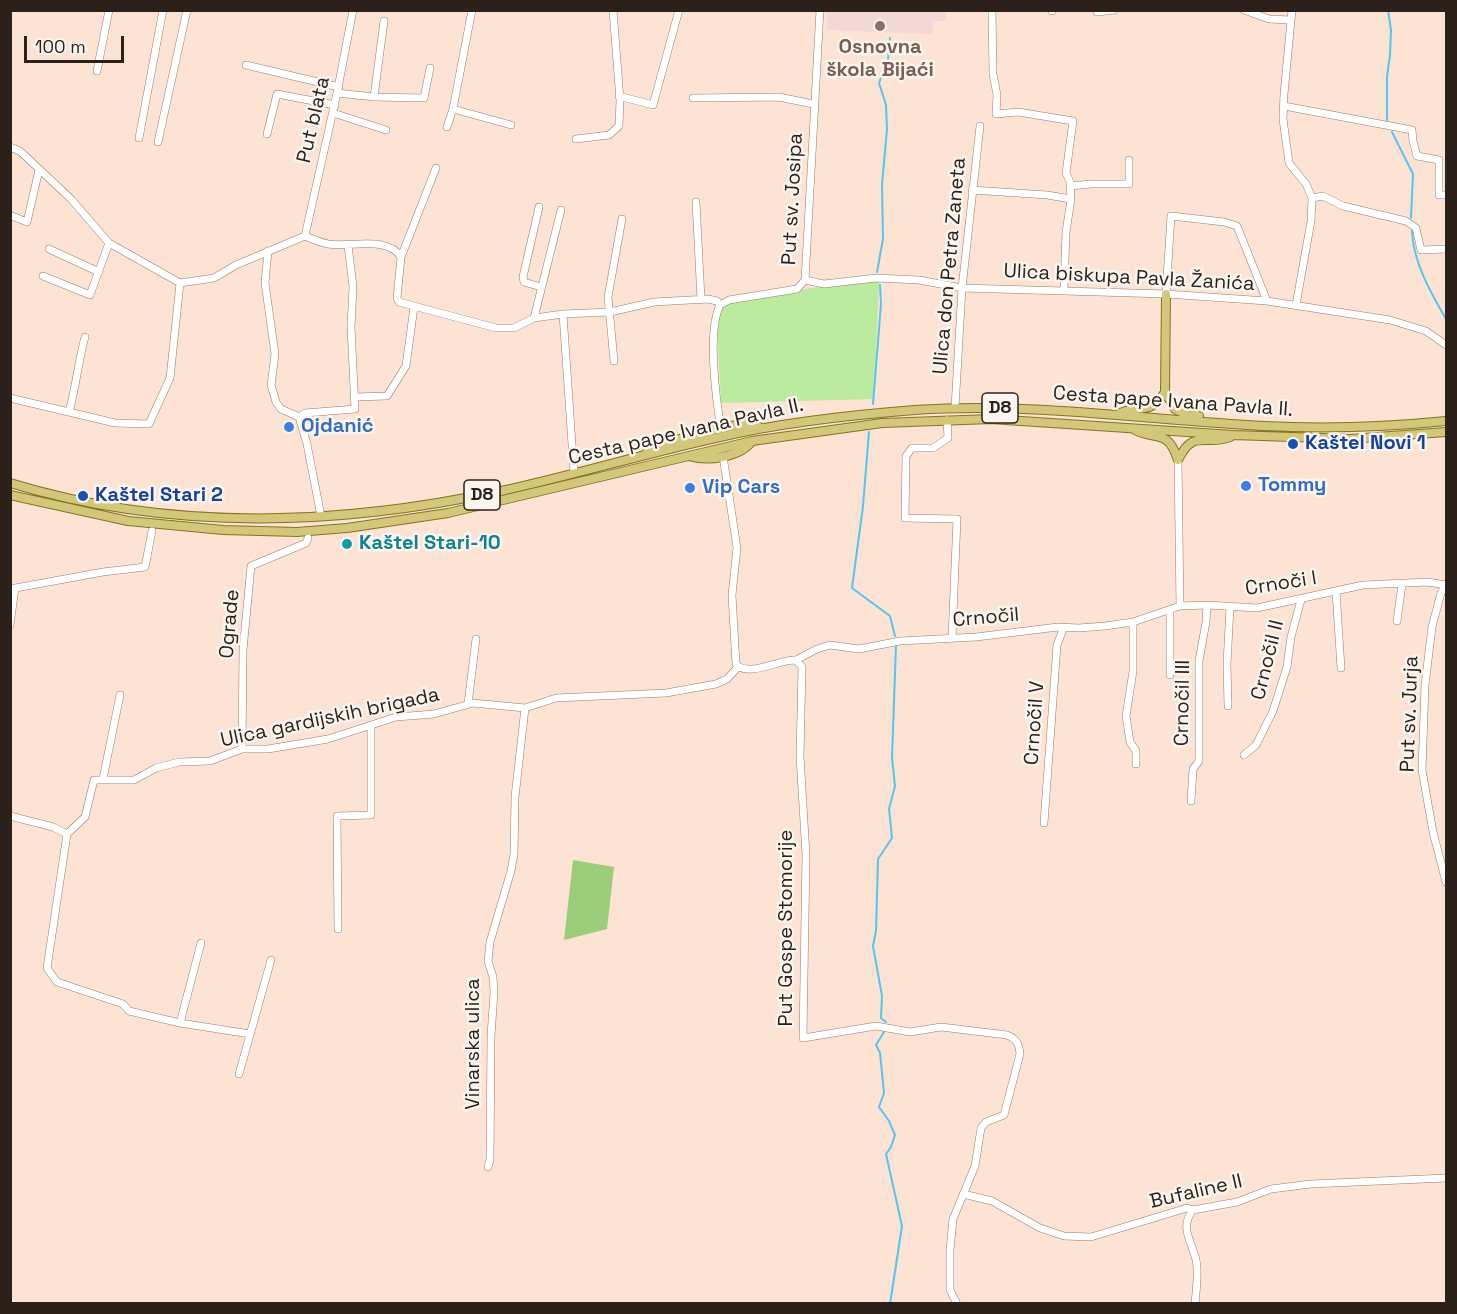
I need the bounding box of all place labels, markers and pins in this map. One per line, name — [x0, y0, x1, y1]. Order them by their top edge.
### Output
marker: Osnovna škola Bijaći — [873, 19, 887, 33]
place label: Osnovna škola Bijaći — [826, 36, 934, 83]
place label: Ojdanić — [301, 415, 374, 439]
marker: Ojdanić — [282, 420, 296, 434]
place label: Kaštel Novi 1 — [1305, 432, 1426, 456]
marker: Kaštel Novi 1 — [1286, 437, 1300, 451]
place label: Tommy — [1258, 474, 1326, 498]
place label: Vip Cars — [702, 476, 780, 500]
marker: Tommy — [1239, 479, 1253, 493]
marker: Vip Cars — [683, 481, 697, 495]
place label: Kaštel Stari 2 — [95, 484, 223, 508]
marker: Kaštel Stari 2 — [76, 489, 90, 503]
place label: Kaštel Stari-10 — [359, 532, 501, 556]
marker: Kaštel Stari-10 — [340, 537, 354, 551]

